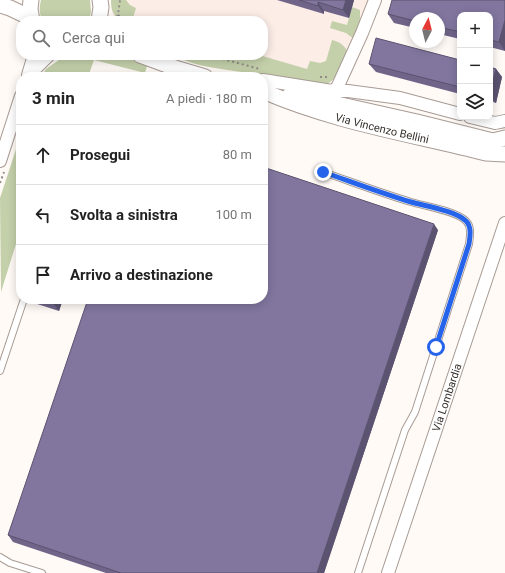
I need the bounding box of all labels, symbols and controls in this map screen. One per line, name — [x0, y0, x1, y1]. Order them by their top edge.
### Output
north arrow — [409, 12, 445, 48]
map controls — [457, 12, 493, 120]
button: + — [457, 12, 493, 48]
search box — [16, 16, 268, 60]
icon: search — [30, 27, 52, 49]
text: Cerca qui — [62, 29, 125, 47]
button: − — [457, 48, 493, 84]
button: layers — [457, 84, 493, 120]
text: 3 min — [32, 88, 75, 108]
text: A piedi · 180 m — [166, 91, 252, 106]
street label: Via Vincenzo Bellini — [334, 110, 430, 146]
icon: ahead — [32, 144, 54, 166]
text: Prosegui — [70, 146, 130, 164]
text: 80 m — [223, 147, 252, 162]
route end — [314, 163, 332, 181]
icon: left — [32, 204, 54, 226]
text: Svolta a sinistra — [70, 206, 178, 224]
text: 100 m — [215, 207, 252, 222]
icon: arrive — [32, 264, 54, 286]
text: Arrivo a destinazione — [70, 266, 213, 284]
route start — [427, 338, 445, 356]
street label: Via Lombardia — [429, 362, 464, 433]

